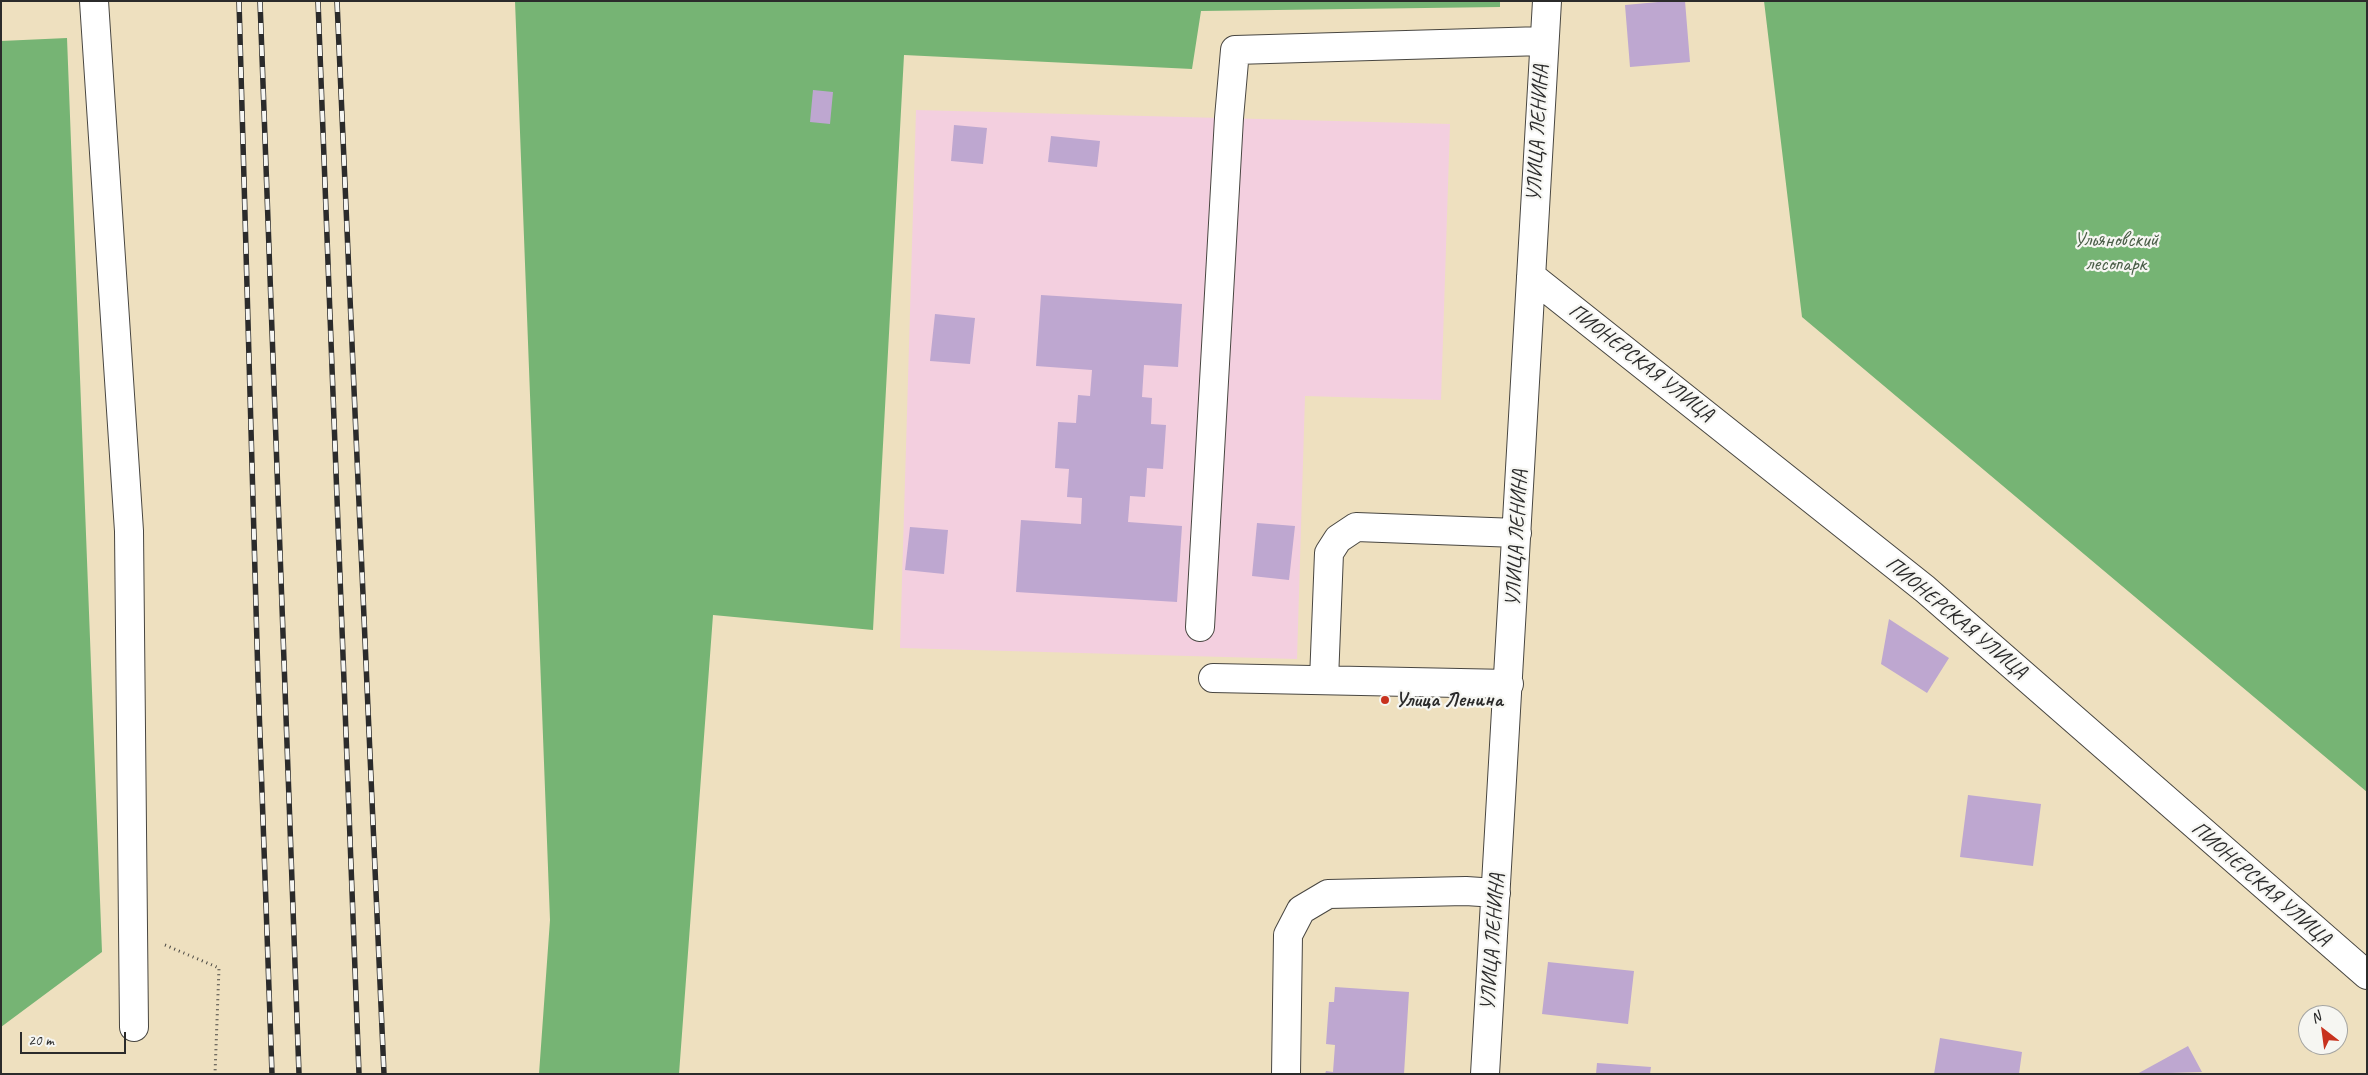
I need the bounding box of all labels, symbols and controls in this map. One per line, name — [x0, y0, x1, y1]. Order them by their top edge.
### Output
street label: УЛИЦА ЛЕНИНА — [1522, 64, 1554, 202]
park label: Ульяновский лесопарк — [2074, 227, 2158, 277]
street label: ПИОНЕРСКАЯ УЛИЦА — [1563, 299, 1719, 427]
street label: УЛИЦА ЛЕНИНА — [1501, 469, 1533, 607]
street label: ПИОНЕРСКАЯ УЛИЦА — [1880, 551, 2032, 685]
place label: Улица Ленина — [1395, 687, 1503, 713]
marker: Улица Ленина — [1379, 694, 1391, 706]
street label: ПИОНЕРСКАЯ УЛИЦА — [2186, 816, 2336, 952]
street label: УЛИЦА ЛЕНИНА — [1476, 873, 1510, 1011]
north arrow — [2298, 1005, 2348, 1055]
text: N — [2308, 1008, 2324, 1027]
scale bar — [22, 1022, 129, 1054]
text: 20 m — [28, 1031, 54, 1050]

